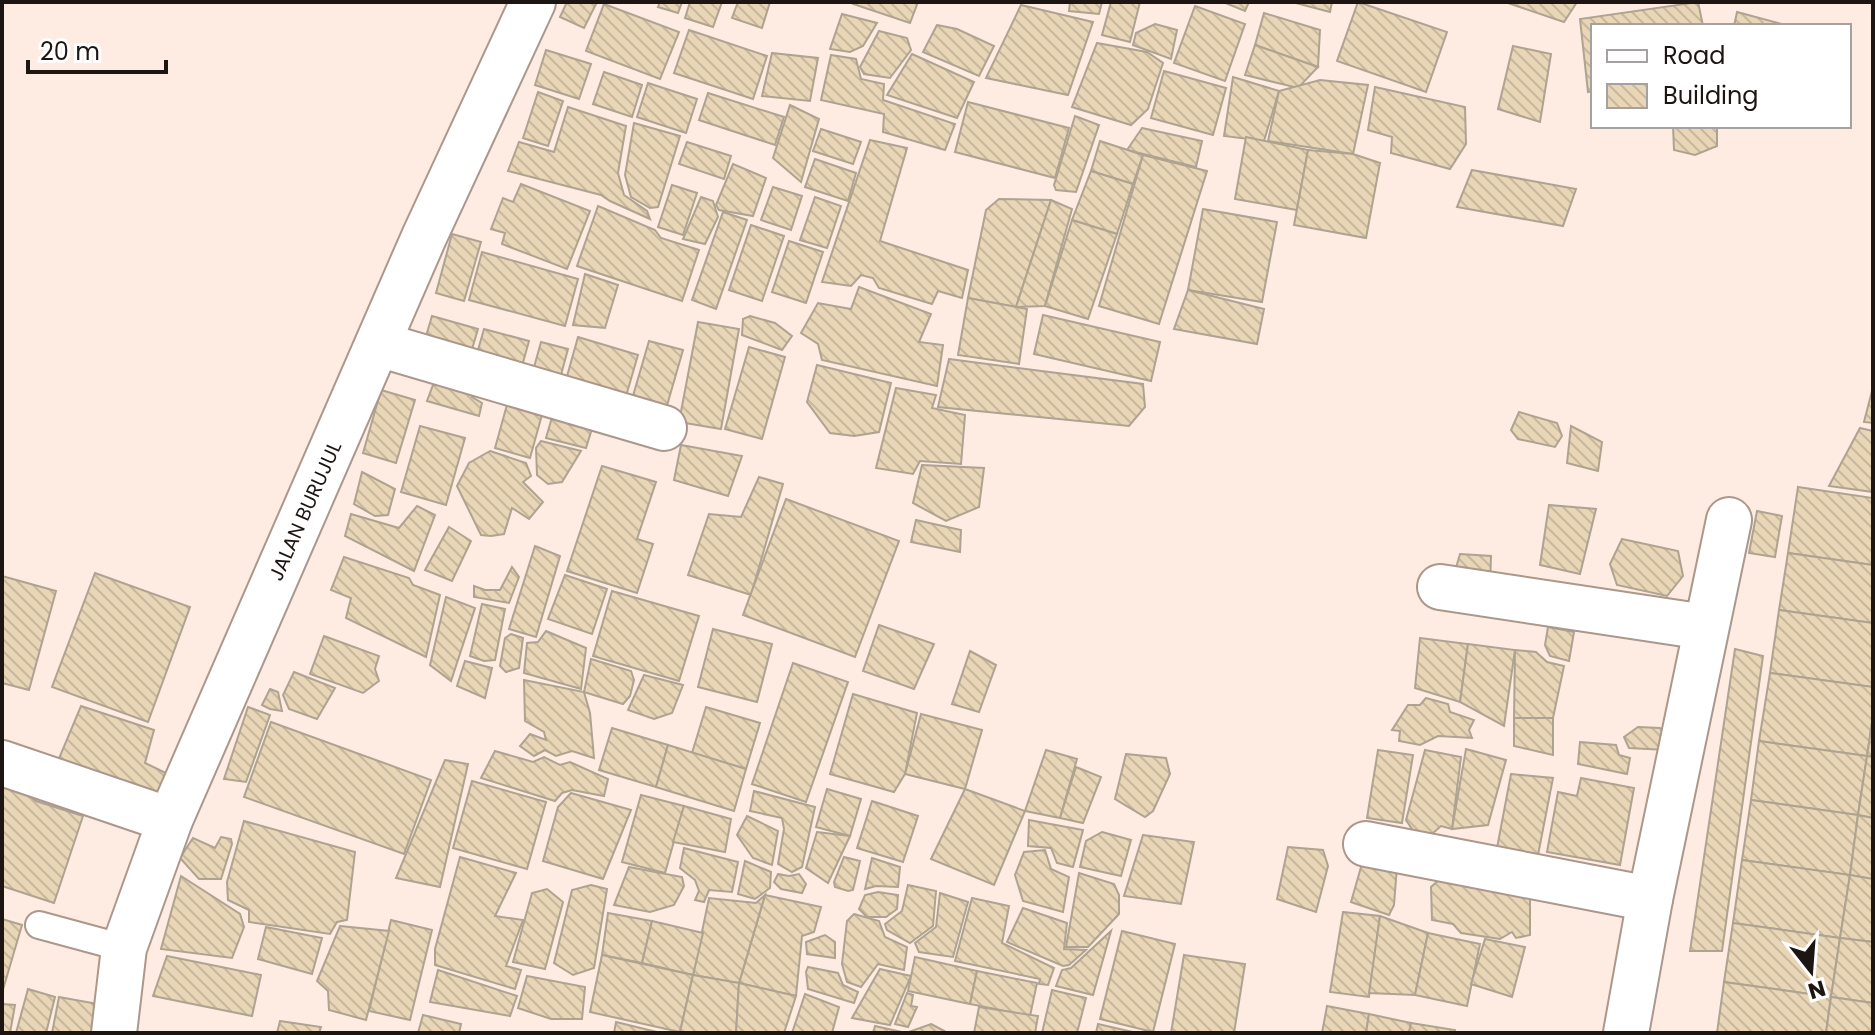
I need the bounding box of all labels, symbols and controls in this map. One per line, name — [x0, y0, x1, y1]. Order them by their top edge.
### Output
scale bar — [28, 24, 166, 74]
legend — [1591, 24, 1851, 128]
text: 20 m — [40, 35, 100, 68]
text: Road — [1663, 39, 1725, 72]
text: Building — [1663, 79, 1759, 112]
street label: JALAN BURUJUL — [262, 437, 348, 585]
north arrow — [1771, 931, 1851, 1011]
text: N — [1804, 972, 1829, 1007]

